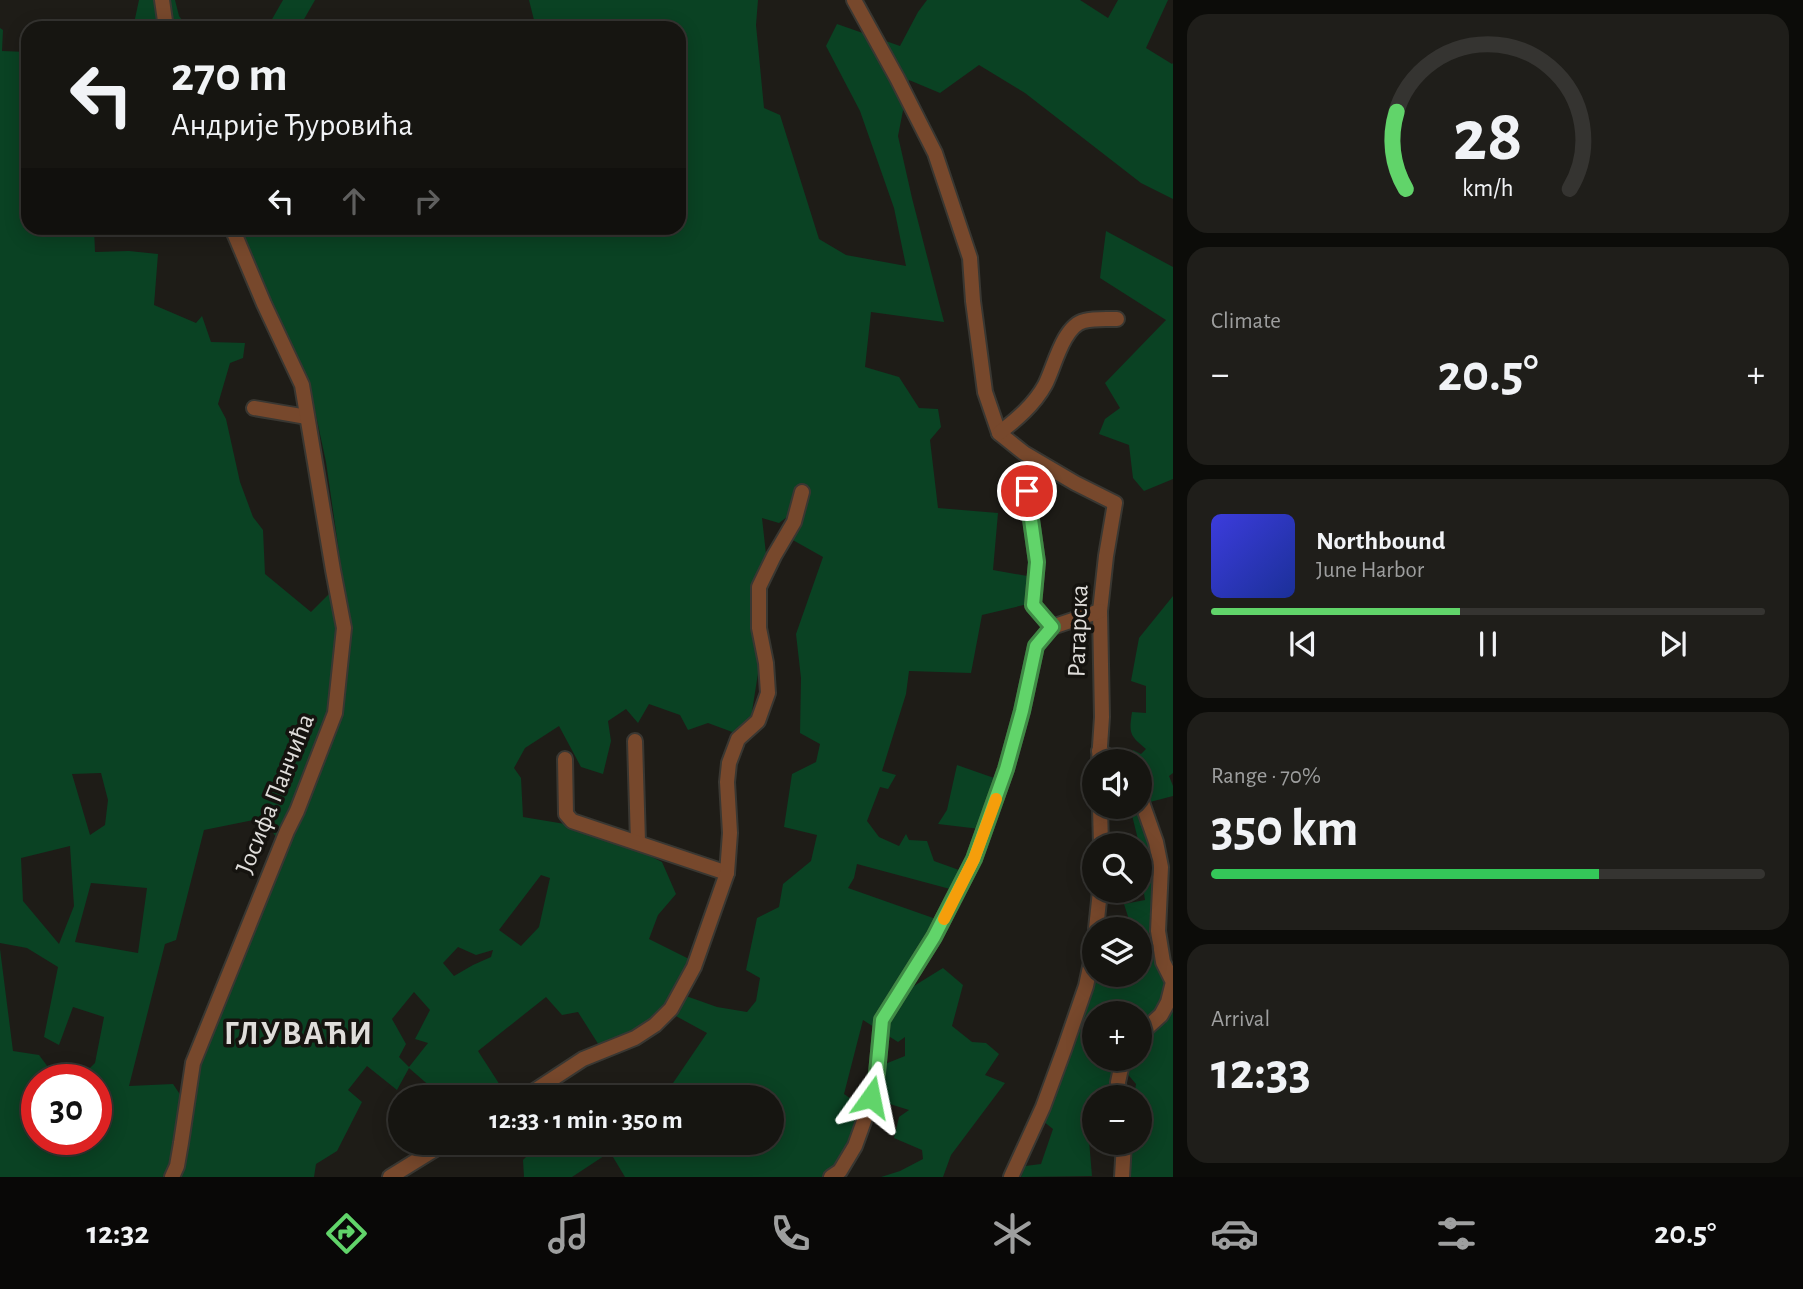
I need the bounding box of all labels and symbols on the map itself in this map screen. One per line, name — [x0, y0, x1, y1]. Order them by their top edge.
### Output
pin — [997, 461, 1057, 521]
street label: Ратарска — [1063, 584, 1093, 678]
street label: Јосифа Панчића — [231, 710, 319, 878]
district label: ГЛУВАЋИ — [224, 1018, 374, 1051]
position arrow — [834, 1060, 908, 1134]
speed limit sign: 30 — [21, 1064, 112, 1155]

